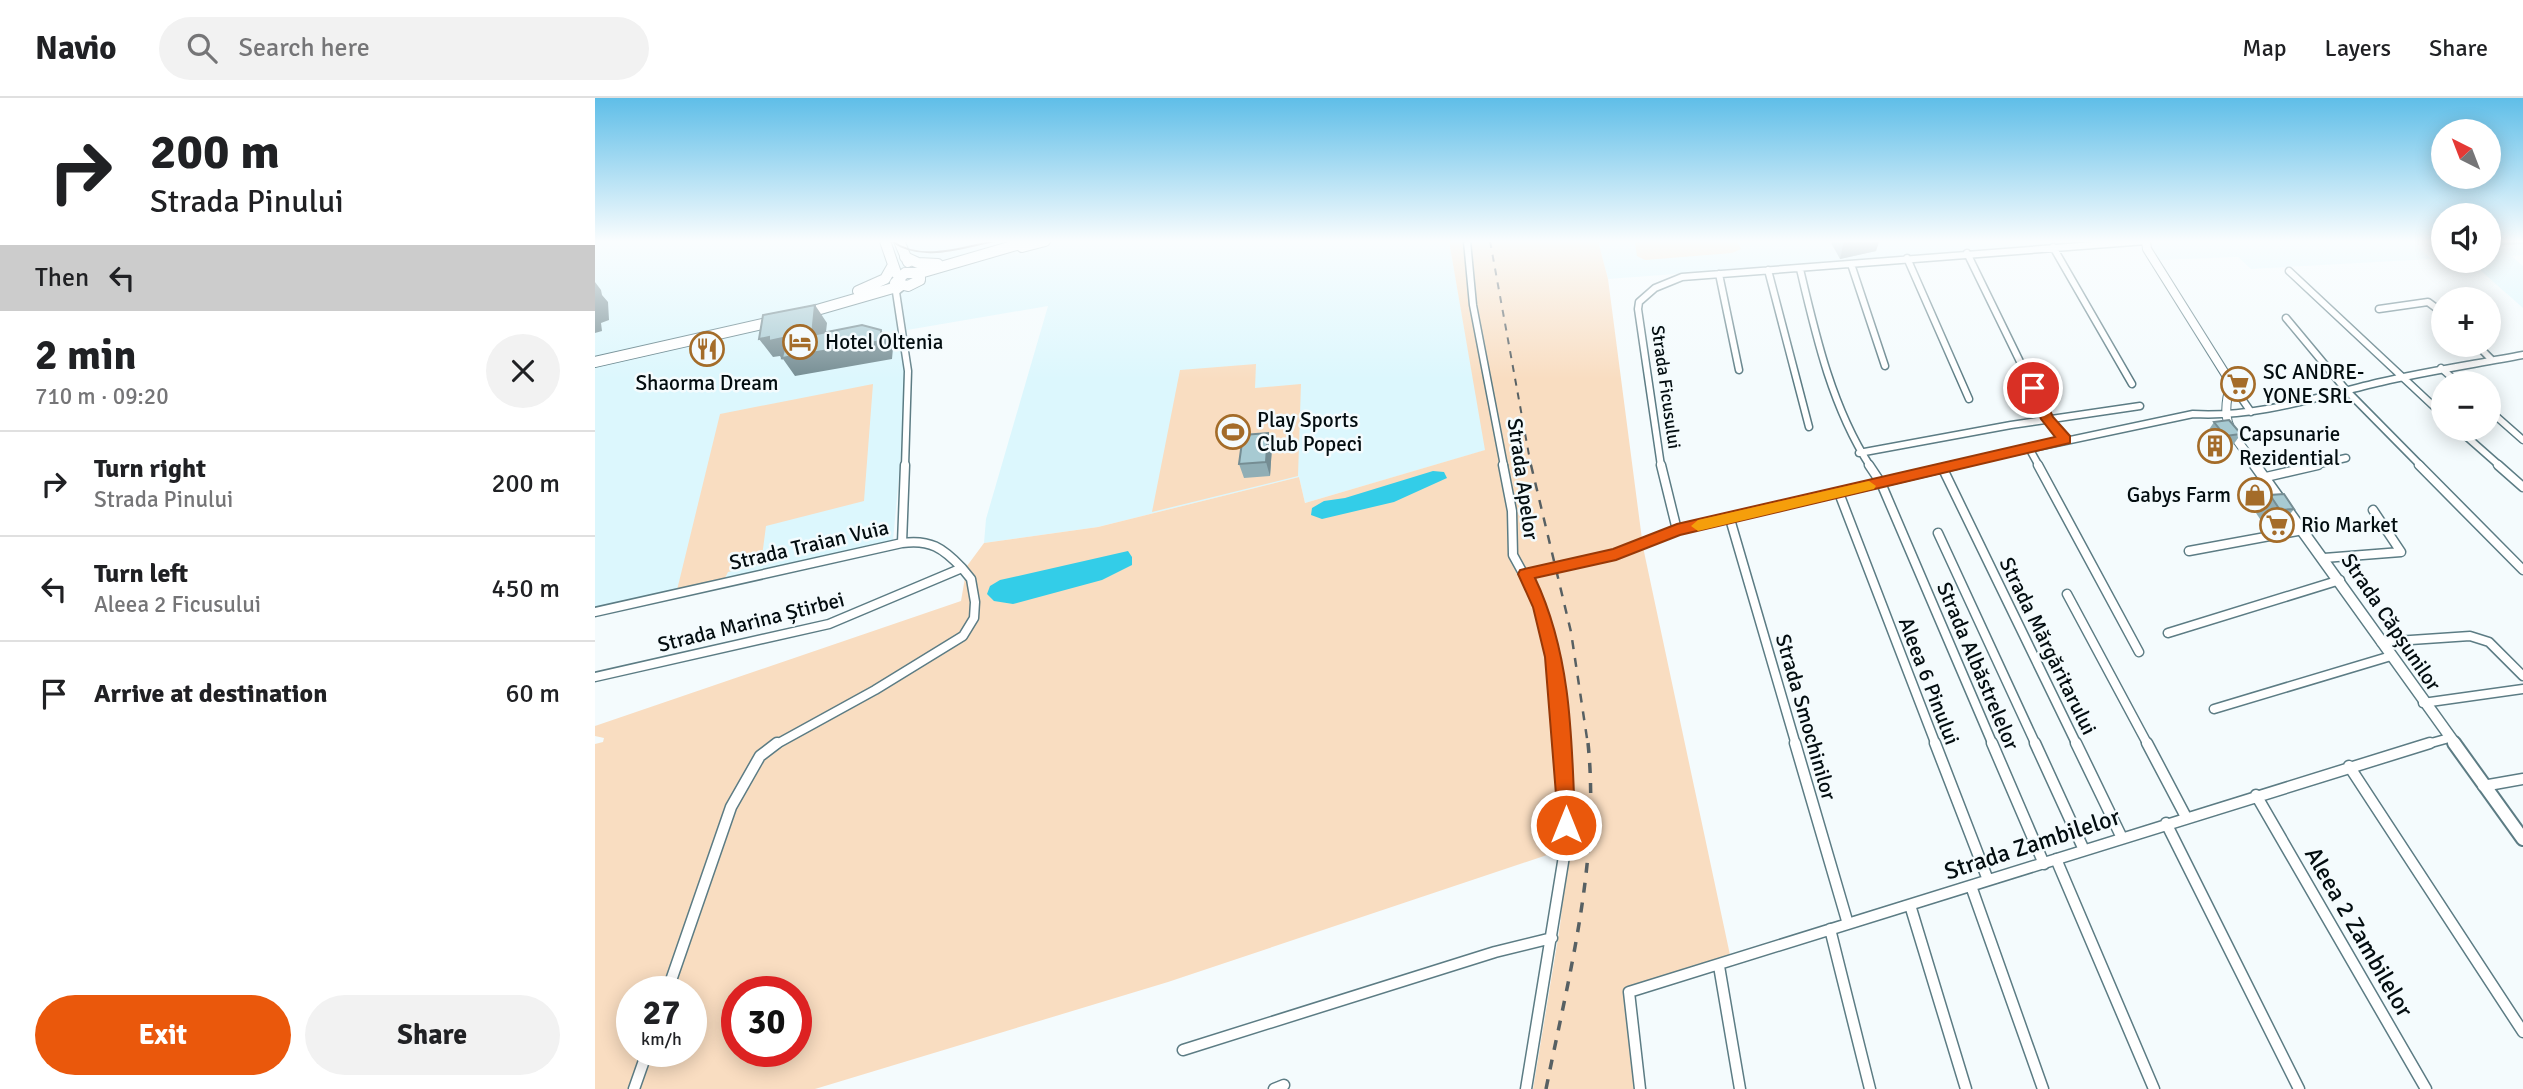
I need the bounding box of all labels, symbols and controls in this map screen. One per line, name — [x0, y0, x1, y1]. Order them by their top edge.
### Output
search box — [159, 17, 649, 80]
text: Navio — [35, 28, 117, 69]
icon: search — [183, 29, 221, 67]
text: Search here — [239, 32, 370, 64]
text: Map — [2242, 33, 2287, 63]
text: Layers — [2325, 33, 2391, 63]
text: Share — [2429, 33, 2488, 63]
north arrow — [2431, 119, 2501, 189]
map controls — [2431, 119, 2501, 441]
text: 200 m — [150, 122, 280, 182]
icon: right — [35, 126, 126, 217]
text: Strada Pinului — [150, 182, 344, 221]
button: sound — [2431, 203, 2501, 273]
icon: left — [103, 259, 141, 297]
text: Then — [35, 262, 89, 294]
button: + — [2431, 287, 2501, 357]
hotel icon: Hotel Oltenia — [781, 323, 819, 361]
street label: Strada Ficusului — [1646, 324, 1686, 450]
place label: Hotel Oltenia — [825, 329, 943, 355]
text: 2 min — [35, 330, 136, 381]
restaurant icon: Shaorma Dream — [688, 330, 726, 368]
button: close — [486, 334, 560, 408]
pin — [2003, 358, 2063, 418]
place label: SC ANDRE- YONE SRL — [2263, 359, 2364, 409]
supermarket icon: SC ANDRE- YONE SRL — [2219, 365, 2257, 403]
icon: arrive — [2014, 369, 2052, 407]
place label: Shaorma Dream — [635, 370, 779, 396]
button: − — [2431, 371, 2501, 441]
text: 710 m · 09:20 — [35, 382, 169, 411]
place label: Play Sports Club Popeci — [1257, 407, 1363, 457]
sports icon: Play Sports Club Popeci — [1214, 413, 1252, 451]
street label: Strada Apelor — [1502, 416, 1544, 542]
place label: Capsunarie Rezidential — [2239, 421, 2340, 471]
building icon: Capsunarie Rezidential — [2196, 427, 2234, 465]
text: Turn right — [94, 453, 206, 485]
icon: right — [35, 465, 73, 503]
text: 200 m — [491, 468, 560, 500]
shop icon: Gabys Farm — [2236, 476, 2274, 514]
place label: Gabys Farm — [2127, 482, 2231, 508]
text: Strada Pinului — [94, 485, 233, 514]
supermarket icon: Rio Market — [2258, 506, 2296, 544]
place label: Rio Market — [2301, 512, 2398, 538]
street label: Strada Traian Vuia — [727, 514, 891, 576]
street label: Strada Căpșunilor — [2335, 548, 2447, 696]
street label: Strada Mărgăritarului — [1994, 553, 2102, 739]
text: Turn left — [94, 558, 188, 590]
icon: left — [35, 570, 73, 608]
text: 450 m — [491, 573, 560, 605]
street label: Strada Albăstrelelor — [1931, 578, 2025, 754]
street label: Strada Marina Știrbei — [655, 586, 847, 658]
text: Aleea 2 Ficusului — [94, 590, 261, 619]
street label: Aleea 6 Pinului — [1893, 614, 1965, 748]
street label: Strada Smochinilor — [1770, 631, 1842, 803]
icon: arrive — [35, 675, 73, 713]
text: Arrive at destination — [94, 678, 327, 710]
text: 60 m — [505, 678, 560, 710]
position arrow — [1529, 788, 1603, 862]
street label: Strada Zambilelor — [1940, 801, 2124, 887]
street label: Aleea 2 Zambilelor — [2298, 842, 2420, 1023]
speed limit sign: 30 — [721, 976, 812, 1067]
text: 27 — [643, 991, 680, 1034]
button: Exit — [35, 995, 291, 1075]
button: Share — [305, 995, 560, 1075]
text: km/h — [641, 1028, 682, 1050]

